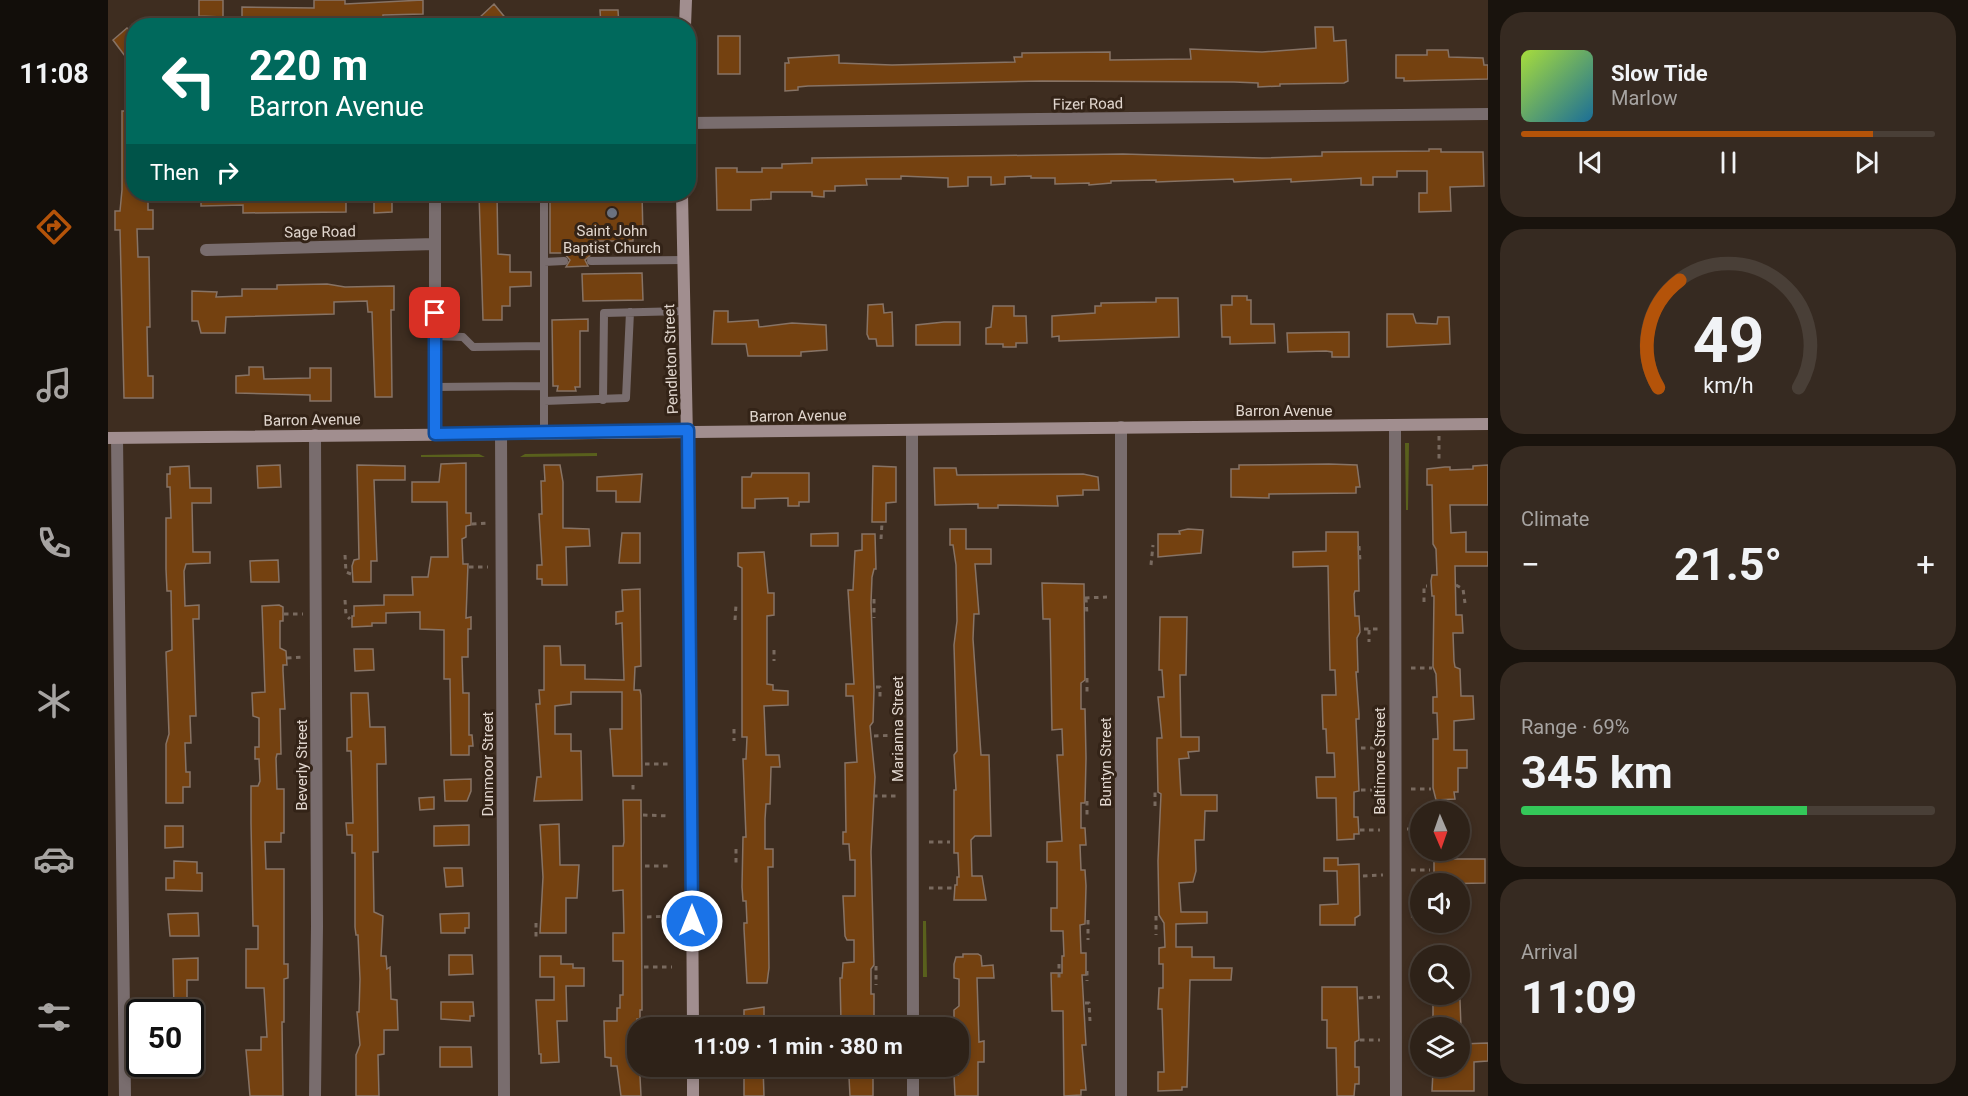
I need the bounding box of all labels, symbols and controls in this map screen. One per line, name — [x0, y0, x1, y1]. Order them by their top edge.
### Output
text: 220 m — [249, 41, 368, 90]
icon: left — [150, 42, 228, 120]
text: 11:08 — [19, 58, 89, 90]
text: Slow Tide — [1611, 61, 1708, 86]
text: Marlow — [1611, 86, 1677, 110]
text: Barron Avenue — [249, 91, 424, 123]
street label: Fizer Road — [1053, 94, 1123, 114]
icon: previous — [1574, 146, 1607, 179]
icon: pause — [1712, 146, 1745, 179]
icon: next — [1850, 146, 1883, 179]
icon: right — [211, 156, 244, 189]
text: Then — [150, 160, 199, 185]
icon: directions — [33, 206, 75, 248]
marker: Saint John Baptist Church — [605, 206, 619, 220]
street label: Sage Road — [284, 222, 356, 242]
place label: Saint John Baptist Church — [563, 222, 661, 257]
pin — [409, 287, 460, 338]
icon: arrive — [418, 296, 451, 329]
street label: Pendleton Street — [660, 303, 682, 415]
text: 49 — [1692, 304, 1764, 377]
icon: music — [33, 364, 75, 406]
text: km/h — [1703, 374, 1753, 399]
street label: Barron Avenue — [1235, 402, 1333, 420]
street label: Barron Avenue — [749, 406, 847, 426]
street label: Barron Avenue — [263, 410, 361, 430]
text: Climate — [1521, 507, 1589, 531]
icon: phone — [33, 522, 75, 564]
text: 21.5° — [1674, 538, 1782, 591]
text: − — [1521, 545, 1540, 584]
text: + — [1916, 545, 1935, 584]
street label: Marianna Street — [889, 676, 907, 782]
icon: climate — [33, 680, 75, 722]
street label: Baltimore Street — [1371, 707, 1389, 815]
street label: Dunmoor Street — [479, 711, 497, 817]
text: Range · 69% — [1521, 715, 1629, 739]
street label: Buntyn Street — [1097, 717, 1115, 807]
street label: Beverly Street — [293, 719, 311, 811]
text: 345 km — [1521, 746, 1673, 799]
north arrow — [1410, 801, 1470, 861]
map controls — [1410, 801, 1470, 1077]
icon: car — [33, 838, 75, 880]
button: sound — [1410, 873, 1470, 933]
position arrow — [660, 889, 724, 953]
text: Arrival — [1521, 940, 1578, 964]
button: search — [1410, 945, 1470, 1005]
text: 11:09 — [1521, 971, 1637, 1024]
icon: filters — [33, 996, 75, 1038]
speed limit sign: 50 — [126, 999, 204, 1077]
button: layers — [1410, 1017, 1470, 1077]
text: 11:09 · 1 min · 380 m — [693, 1034, 903, 1059]

